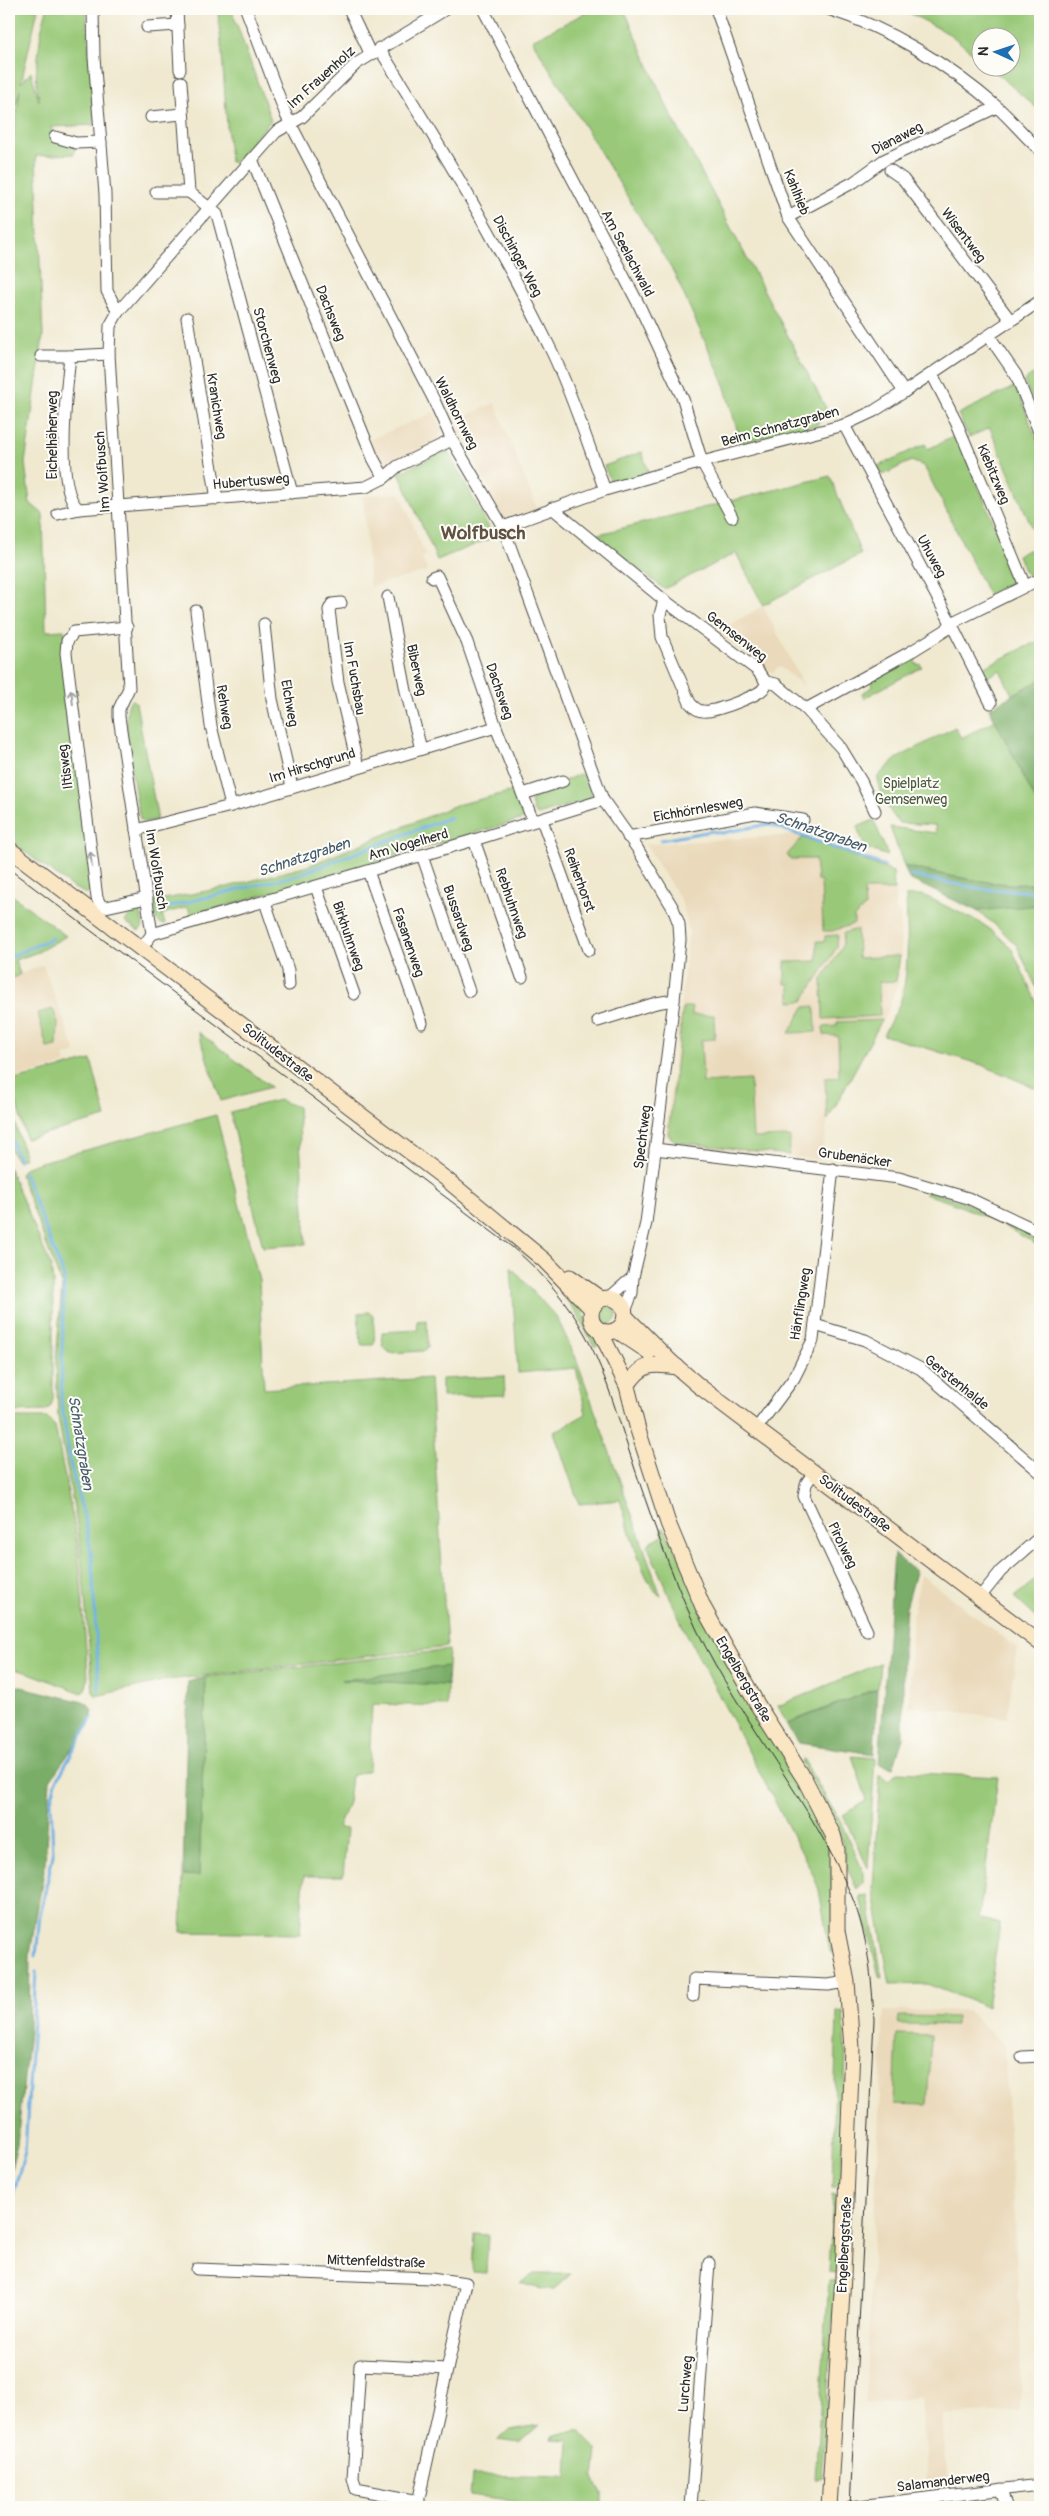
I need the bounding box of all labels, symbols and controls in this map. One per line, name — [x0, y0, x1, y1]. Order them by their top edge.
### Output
north arrow — [972, 28, 1022, 78]
street label: Im Frauenholz — [284, 42, 359, 112]
text: N — [975, 46, 992, 57]
street label: Dianaweg — [869, 118, 926, 159]
street label: Kahlhieb — [780, 167, 813, 218]
street label: Wisentweg — [938, 205, 990, 266]
street label: Am Seelachwald — [598, 207, 658, 300]
street label: Dischinger Weg — [489, 213, 546, 300]
street label: Dachsweg — [312, 283, 349, 344]
street label: Storchenweg — [249, 305, 286, 385]
street label: Kranichweg — [203, 372, 230, 441]
street label: Waldhornweg — [431, 374, 482, 452]
street label: Eichelhäherweg — [44, 391, 61, 479]
street label: Beim Schnatzgraben — [719, 403, 841, 450]
street label: Im Wolfbusch — [91, 431, 114, 513]
street label: Kiebitzweg — [973, 442, 1014, 507]
street label: Hubertusweg — [212, 470, 290, 493]
district label: Wolfbusch — [441, 521, 525, 545]
street label: Uhuweg — [913, 532, 950, 581]
street label: Gemsenweg — [703, 607, 770, 665]
street label: Im Fuchsbau — [340, 640, 369, 716]
street label: Biberweg — [403, 643, 430, 698]
street label: Dachsweg — [482, 661, 517, 722]
street label: Elchweg — [277, 678, 302, 728]
street label: Rehweg — [213, 684, 236, 731]
one-way arrow — [67, 690, 77, 706]
street label: Iltisweg — [54, 744, 77, 790]
street label: Im Hirschgrund — [267, 744, 358, 787]
park label: Spielplatz Gemsenweg — [875, 775, 947, 808]
street label: Eichhörnlesweg — [652, 793, 744, 826]
water label: Schnatzgraben — [773, 808, 870, 857]
street label: Am Vogelherd — [366, 825, 450, 864]
street label: Im Wolfbusch — [142, 827, 171, 911]
water label: Schnatzgraben — [256, 833, 354, 881]
street label: Reiherhorst — [560, 846, 599, 915]
one-way arrow — [86, 851, 96, 867]
street label: Rebhuhnweg — [492, 866, 532, 941]
street label: Bussardweg — [439, 883, 478, 954]
street label: Birkhuhnweg — [329, 899, 368, 973]
street label: Fasanenweg — [389, 905, 428, 979]
street label: Solitudestraße — [239, 1019, 317, 1086]
street label: Spechtweg — [630, 1104, 655, 1170]
street label: Grubenäcker — [817, 1144, 893, 1171]
street label: Hänflingweg — [786, 1267, 815, 1342]
street label: Gerstenhalde — [921, 1351, 992, 1414]
water label: Schnatzgraben — [64, 1395, 98, 1493]
street label: Solitudestraße — [815, 1471, 894, 1536]
street label: Pirolweg — [824, 1519, 861, 1571]
street label: Engelbergstraße — [712, 1633, 775, 1725]
street label: Engelbergstraße — [833, 2196, 856, 2294]
street label: Mittenfeldstraße — [327, 2251, 425, 2272]
street label: Lurchweg — [675, 2355, 696, 2413]
street label: Salamanderweg — [896, 2467, 990, 2496]

